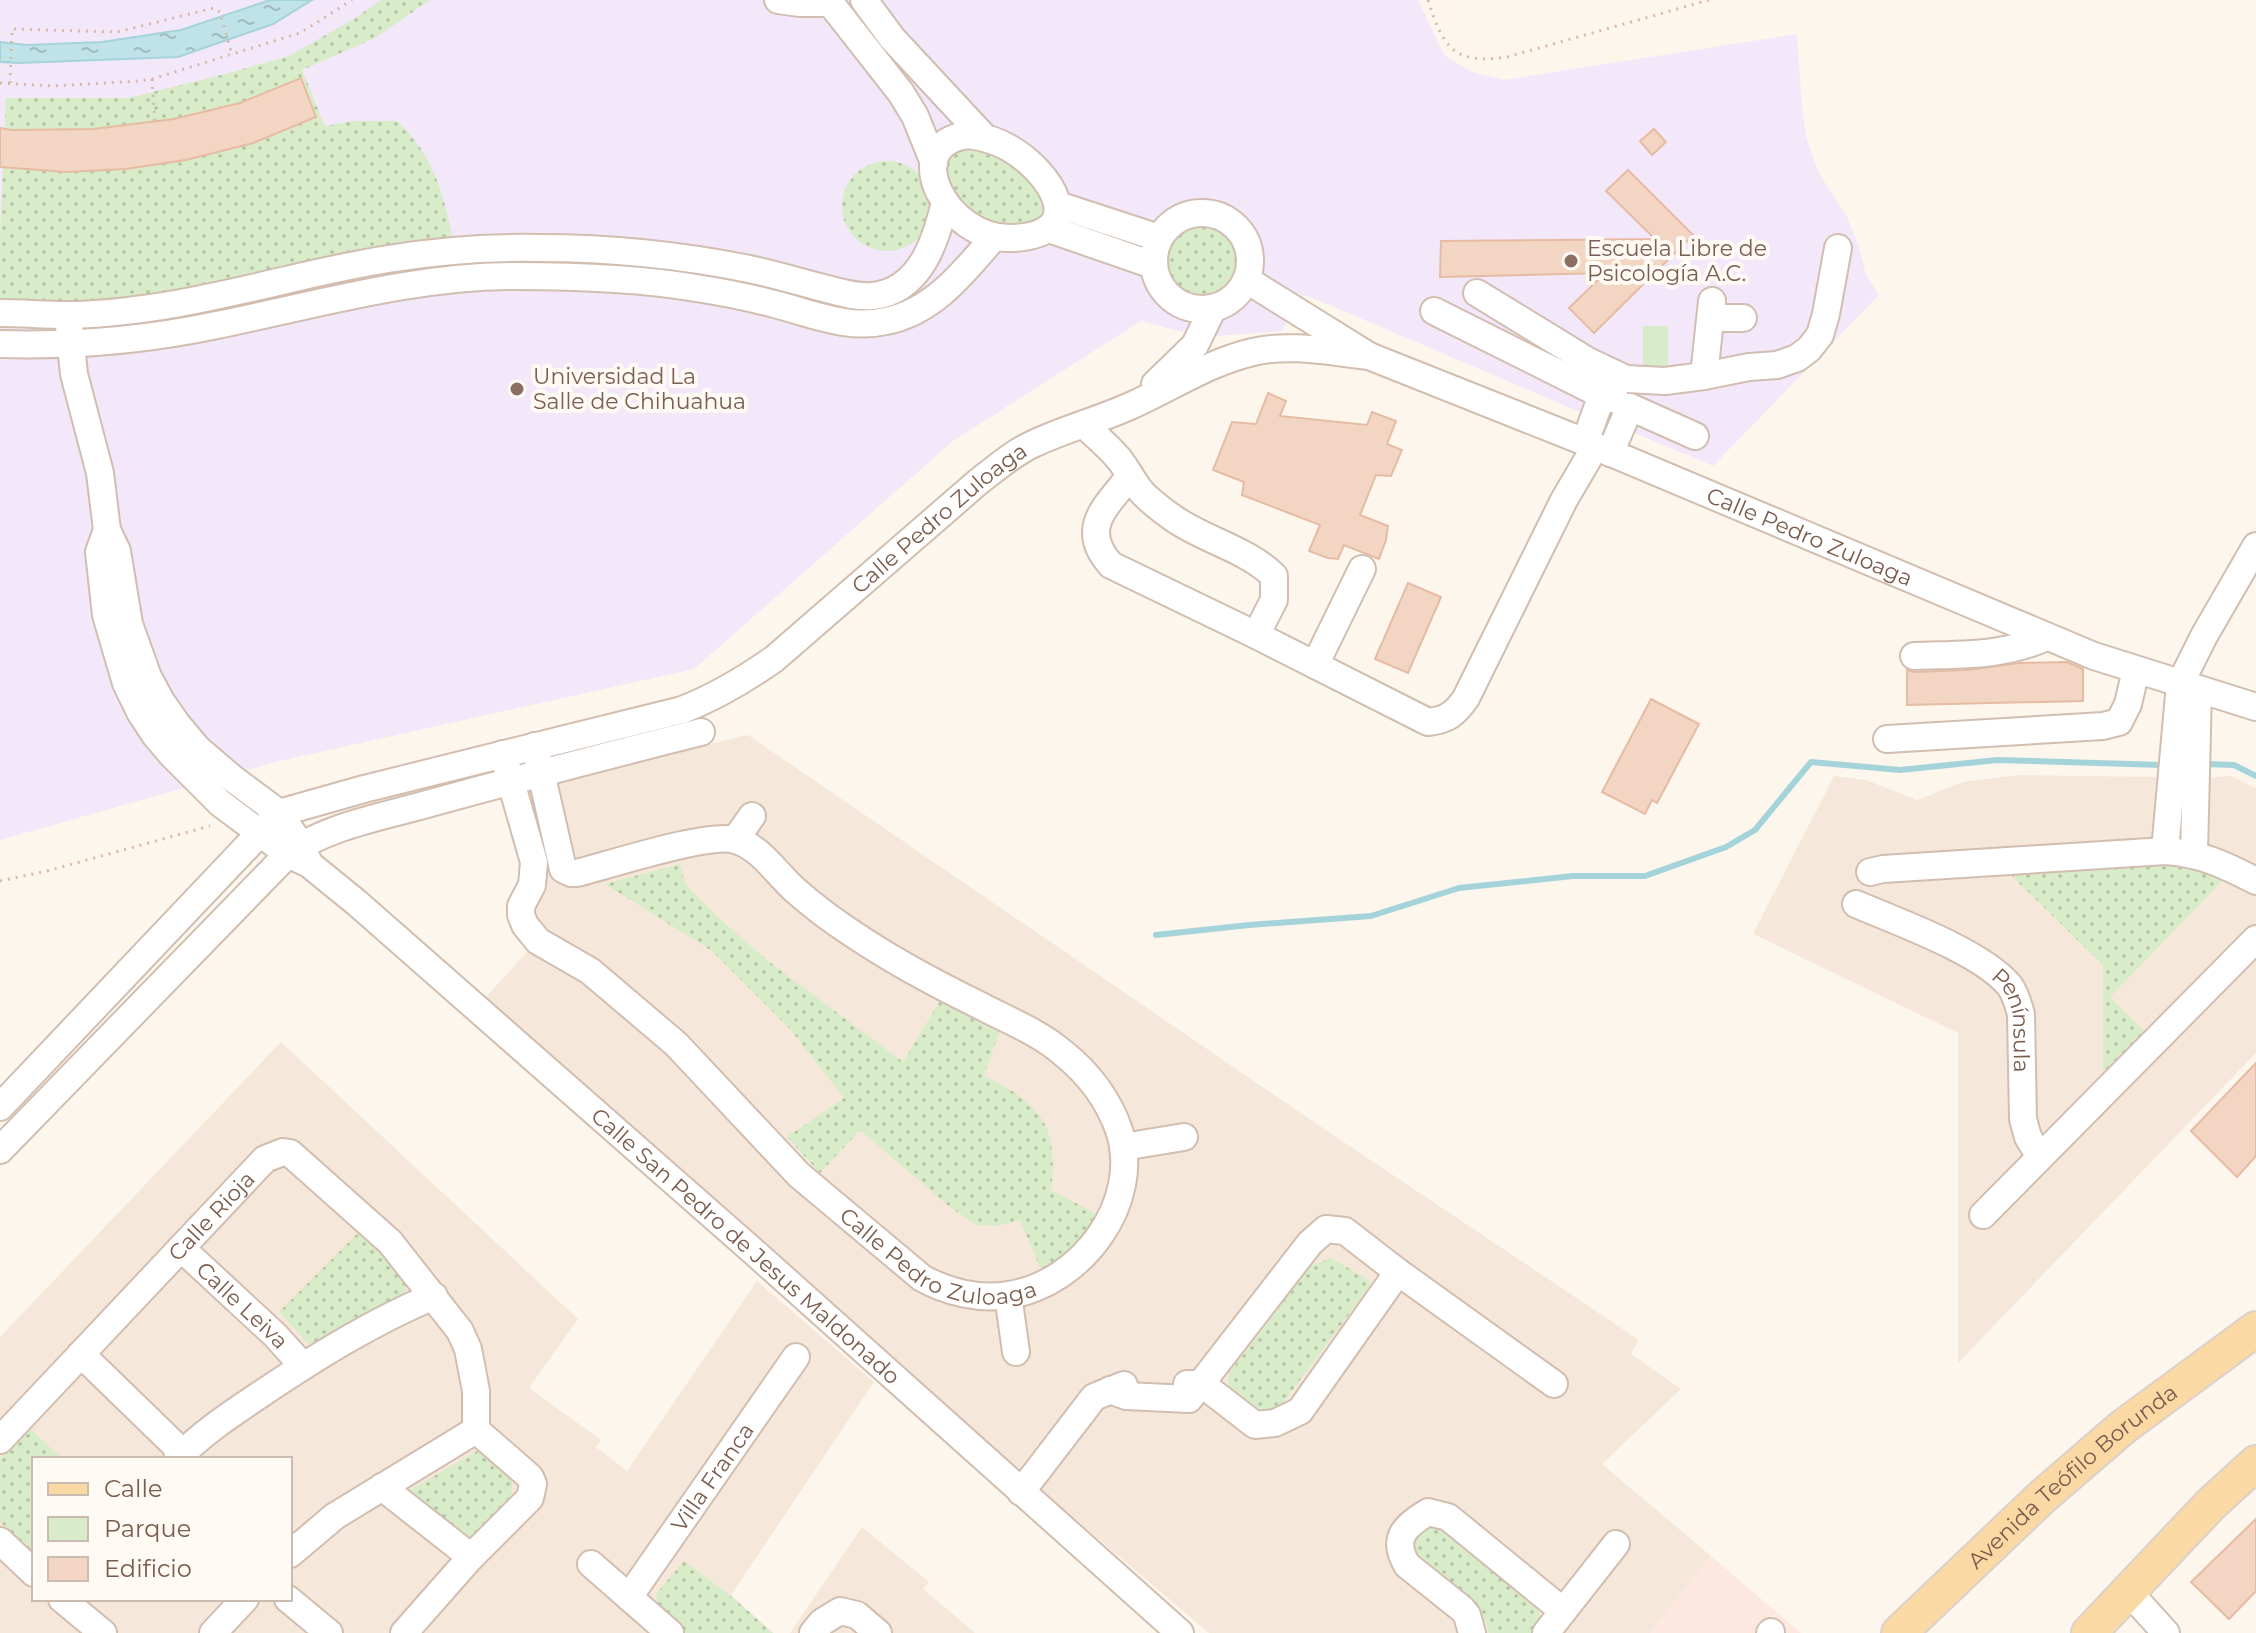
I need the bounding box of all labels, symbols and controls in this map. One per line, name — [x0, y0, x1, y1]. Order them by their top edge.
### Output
place label: Escuela Libre de Psicología A.C. — [1587, 235, 1767, 287]
marker: Escuela Libre de Psicología A.C. — [1562, 252, 1580, 270]
place label: Universidad La Salle de Chihuahua — [533, 363, 746, 415]
marker: Universidad La Salle de Chihuahua — [508, 380, 526, 398]
street label: Calle Pedro Zuloaga — [846, 437, 1032, 600]
street label: Calle Pedro Zuloaga — [1703, 482, 1917, 592]
street label: Península — [1986, 962, 2035, 1073]
street label: Calle San Pedro de Jesus Maldonado — [585, 1102, 906, 1390]
street label: Calle Rioja — [163, 1166, 261, 1267]
street label: Calle Pedro Zuloaga — [834, 1202, 1040, 1311]
street label: Calle Leiva — [191, 1256, 294, 1355]
street label: Avenida Teófilo Borunda — [1962, 1379, 2183, 1574]
street label: Villa Franca — [666, 1418, 760, 1537]
legend — [32, 1457, 292, 1601]
text: Calle — [104, 1474, 162, 1503]
text: Parque — [104, 1514, 191, 1543]
text: Edificio — [104, 1554, 192, 1583]

